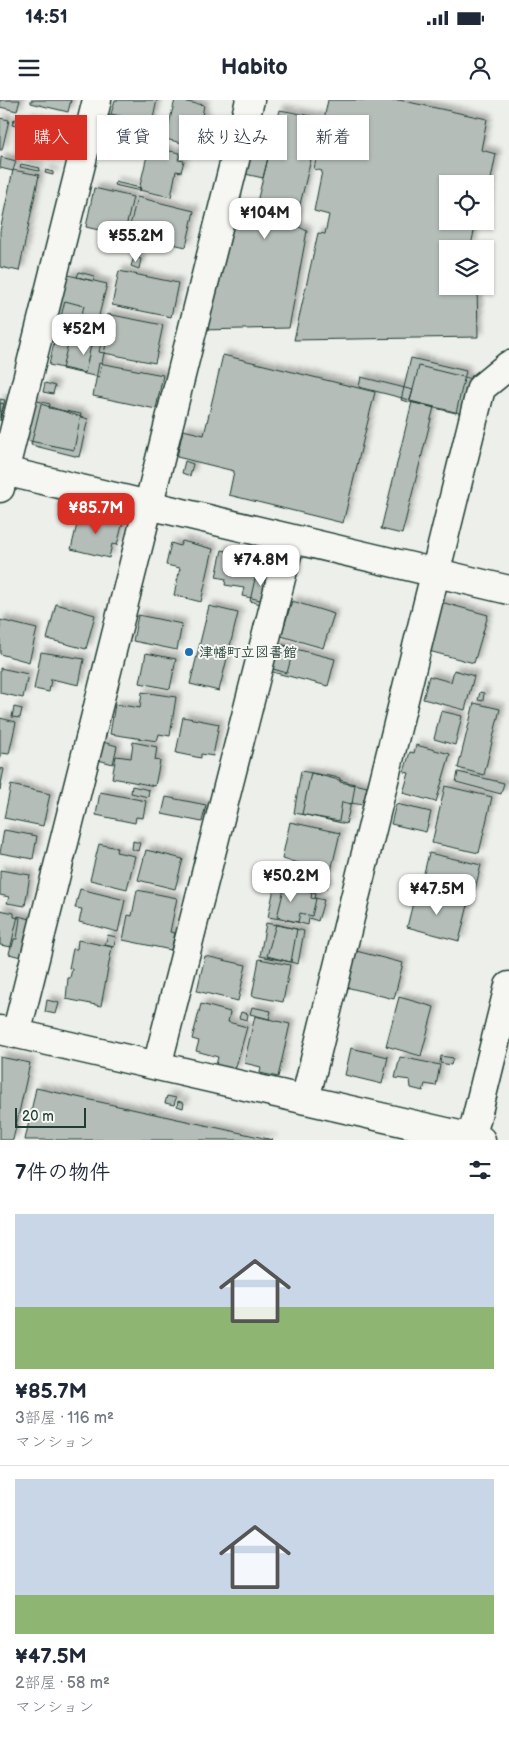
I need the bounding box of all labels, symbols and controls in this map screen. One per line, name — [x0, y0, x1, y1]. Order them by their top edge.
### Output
text: 14:51 — [25, 6, 68, 29]
icon: menu — [15, 54, 43, 82]
text: Habito — [221, 54, 288, 81]
icon: person — [466, 54, 494, 82]
chip: 購入 — [15, 115, 87, 160]
chip: 賃貸 — [97, 115, 169, 160]
chip: 絞り込み — [179, 115, 287, 160]
chip: 新着 — [297, 115, 369, 160]
map controls — [439, 175, 494, 295]
button: locate — [439, 175, 494, 230]
pin: ¥104M — [230, 198, 300, 240]
text: ¥104M — [240, 204, 290, 223]
pin: ¥55.2M — [95, 220, 177, 263]
text: ¥55.2M — [108, 227, 164, 246]
button: layers — [439, 240, 494, 295]
pin: ¥52M — [54, 314, 114, 356]
text: ¥52M — [63, 320, 105, 339]
pin: ¥85.7M — [55, 492, 137, 535]
text: ¥85.7M — [69, 499, 123, 518]
pin: ¥74.8M — [220, 544, 302, 587]
text: ¥74.8M — [233, 551, 289, 570]
place label: 津幡町立図書館 — [199, 644, 297, 661]
marker: 津幡町立図書館 — [183, 646, 195, 658]
pin: ¥50.2M — [250, 860, 332, 903]
text: ¥50.2M — [263, 867, 319, 886]
pin: ¥47.5M — [396, 874, 478, 916]
text: ¥47.5M — [410, 880, 464, 899]
scale bar — [15, 1105, 86, 1128]
text: 20 m — [22, 1108, 54, 1125]
icon: filters — [466, 1156, 494, 1184]
text: 7件の物件 — [15, 1160, 111, 1185]
icon: home — [210, 1246, 300, 1336]
text: ¥85.7M — [15, 1379, 87, 1404]
text: 3部屋 · 116 m² — [15, 1409, 114, 1428]
text: マンション — [15, 1433, 94, 1452]
icon: home — [210, 1512, 300, 1602]
text: ¥47.5M — [15, 1644, 87, 1669]
text: 2部屋 · 58 m² — [15, 1674, 110, 1693]
text: マンション — [15, 1698, 94, 1717]

